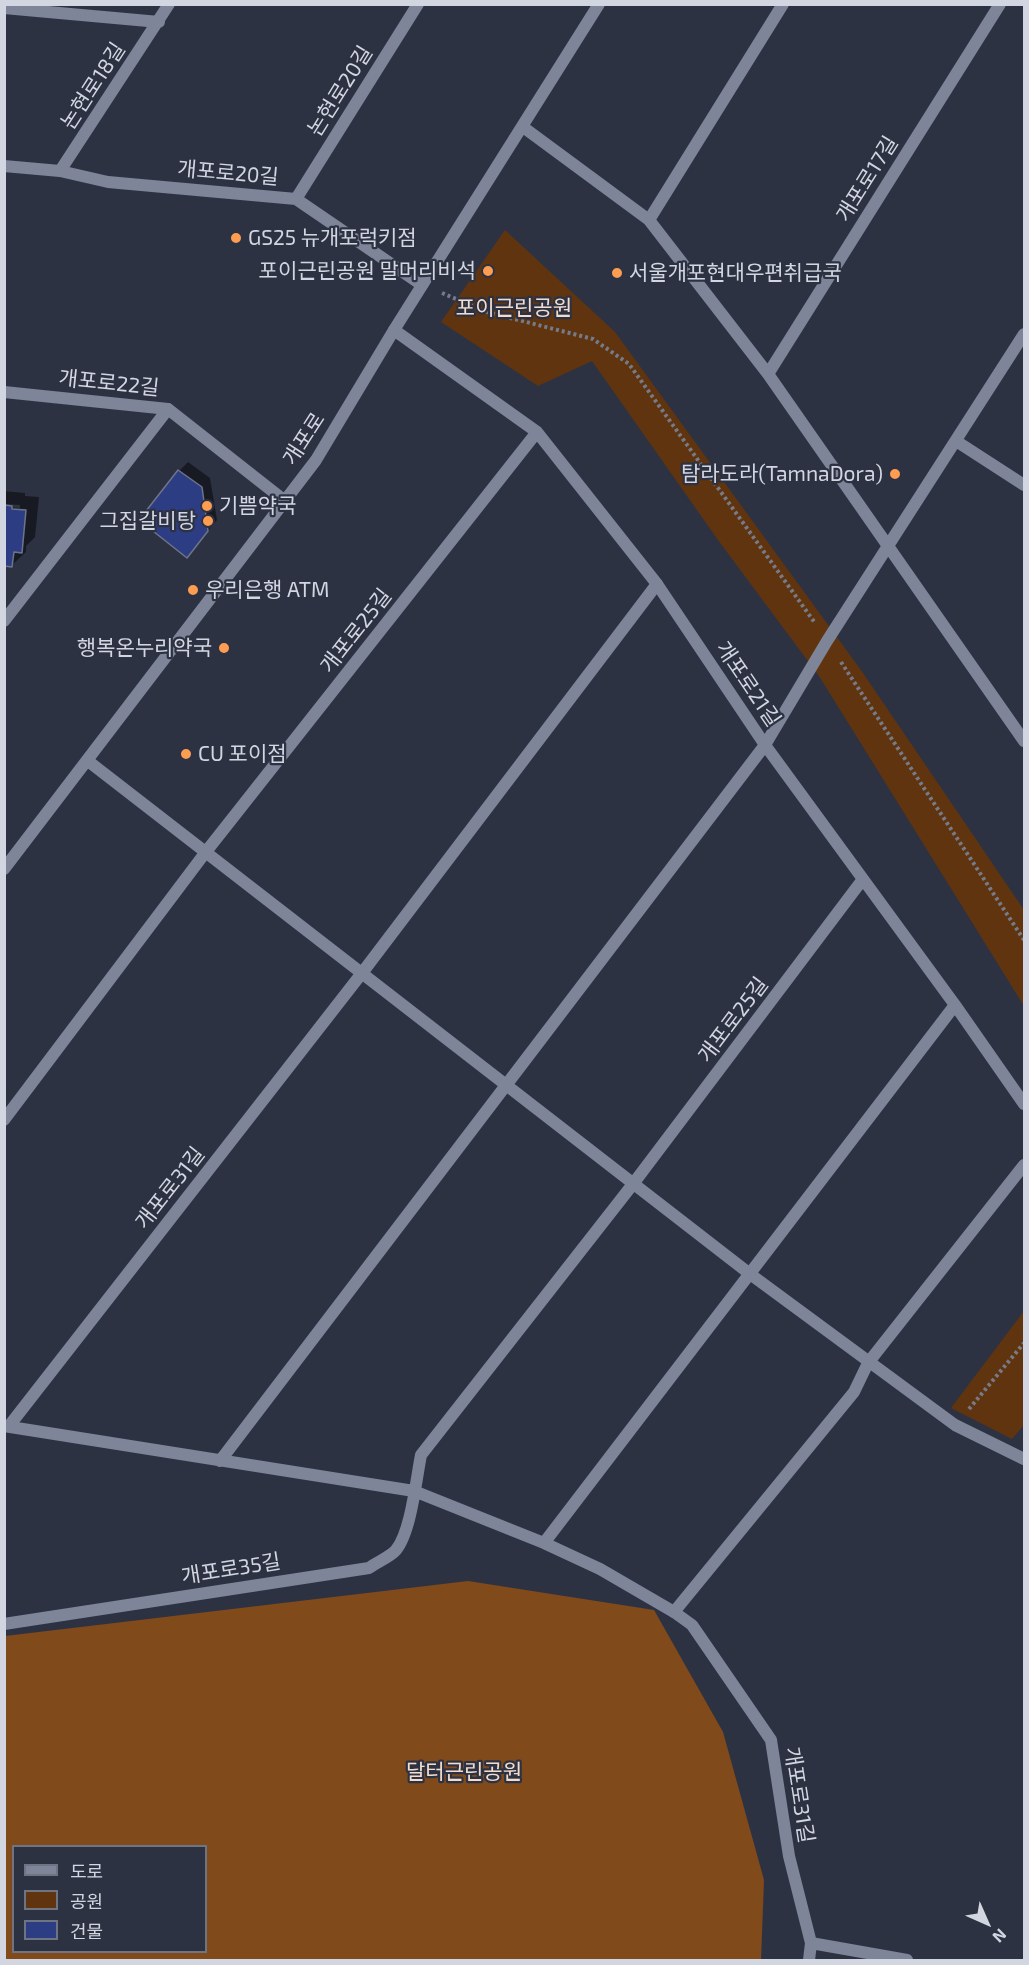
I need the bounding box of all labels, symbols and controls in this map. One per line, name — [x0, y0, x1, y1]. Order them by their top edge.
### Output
street label: 논현로18길 — [56, 38, 130, 134]
street label: 논현로20길 — [302, 41, 378, 141]
street label: 개포로17길 — [831, 131, 903, 227]
street label: 개포로20길 — [176, 156, 280, 190]
place label: GS25 뉴개포럭키점 — [248, 225, 417, 251]
marker: GS25 뉴개포럭키점 — [229, 231, 243, 245]
place label: 포이근린공원 말머리비석 — [259, 258, 476, 284]
place label: 서울개포현대우편취급국 — [629, 260, 842, 286]
marker: 포이근린공원 말머리비석 — [481, 264, 495, 278]
marker: 서울개포현대우편취급국 — [610, 266, 624, 280]
park label: 포이근린공원 — [456, 295, 572, 321]
street label: 개포로22길 — [58, 365, 160, 401]
street label: 개포로 — [278, 408, 330, 470]
place label: 탐라도라(TamnaDora) — [681, 461, 883, 487]
marker: 탐라도라(TamnaDora) — [888, 467, 902, 481]
place label: 기쁨약국 — [219, 493, 296, 519]
marker: 기쁨약국 — [200, 499, 214, 513]
place label: 그집갈비탕 — [99, 508, 196, 534]
marker: 그집갈비탕 — [201, 514, 215, 528]
place label: 우리은행 ATM — [205, 577, 329, 603]
marker: 우리은행 ATM — [186, 583, 200, 597]
street label: 개포로25길 — [315, 584, 397, 678]
place label: 행복온누리약국 — [77, 635, 212, 661]
street label: 개포로21길 — [710, 637, 786, 731]
marker: 행복온누리약국 — [217, 641, 231, 655]
place label: CU 포이점 — [198, 741, 287, 767]
marker: CU 포이점 — [179, 747, 193, 761]
street label: 개포로25길 — [693, 972, 773, 1068]
street label: 개포로31길 — [130, 1142, 210, 1234]
street label: 개포로35길 — [180, 1549, 282, 1589]
street label: 개포로31길 — [779, 1745, 819, 1845]
park label: 달터근린공원 — [406, 1759, 522, 1785]
legend — [12, 1845, 207, 1953]
text: 도로 — [70, 1860, 103, 1882]
text: 공원 — [70, 1890, 103, 1912]
north arrow — [957, 1893, 1017, 1953]
text: 건물 — [70, 1920, 103, 1942]
text: N — [989, 1925, 1011, 1947]

